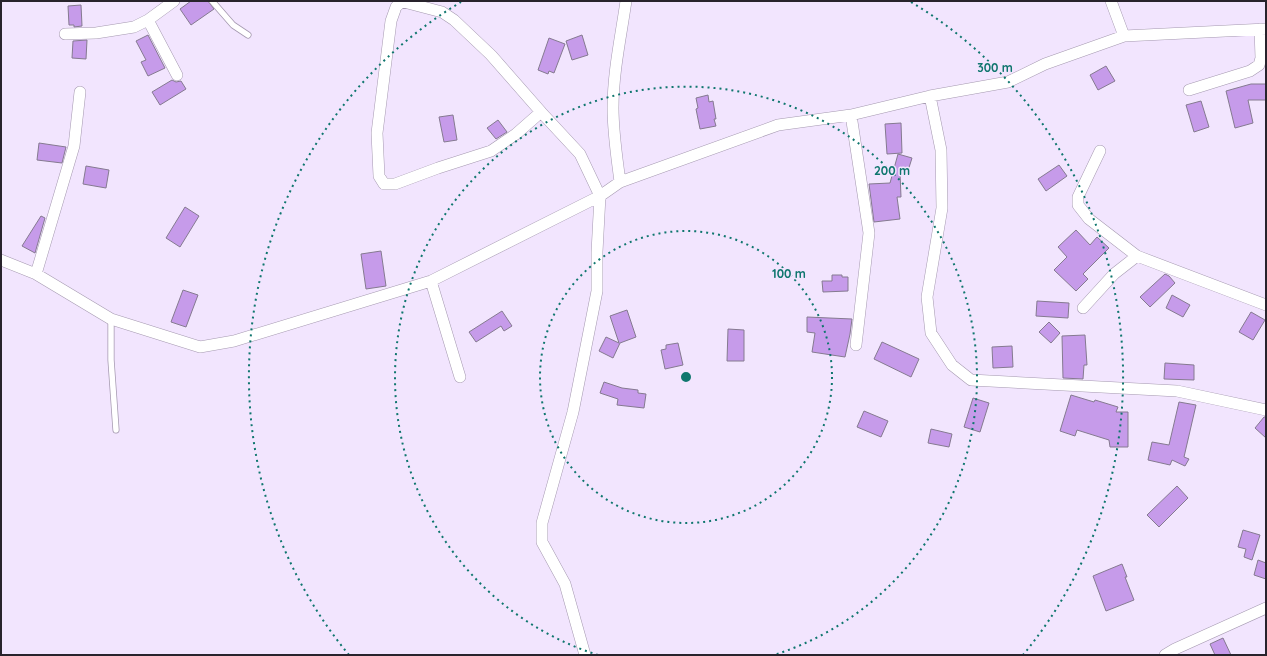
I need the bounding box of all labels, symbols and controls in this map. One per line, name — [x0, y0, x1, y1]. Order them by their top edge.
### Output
text: 300 m — [977, 60, 1013, 75]
text: 200 m — [874, 163, 910, 178]
text: 100 m — [772, 266, 806, 281]
centre of rings — [679, 370, 693, 384]

